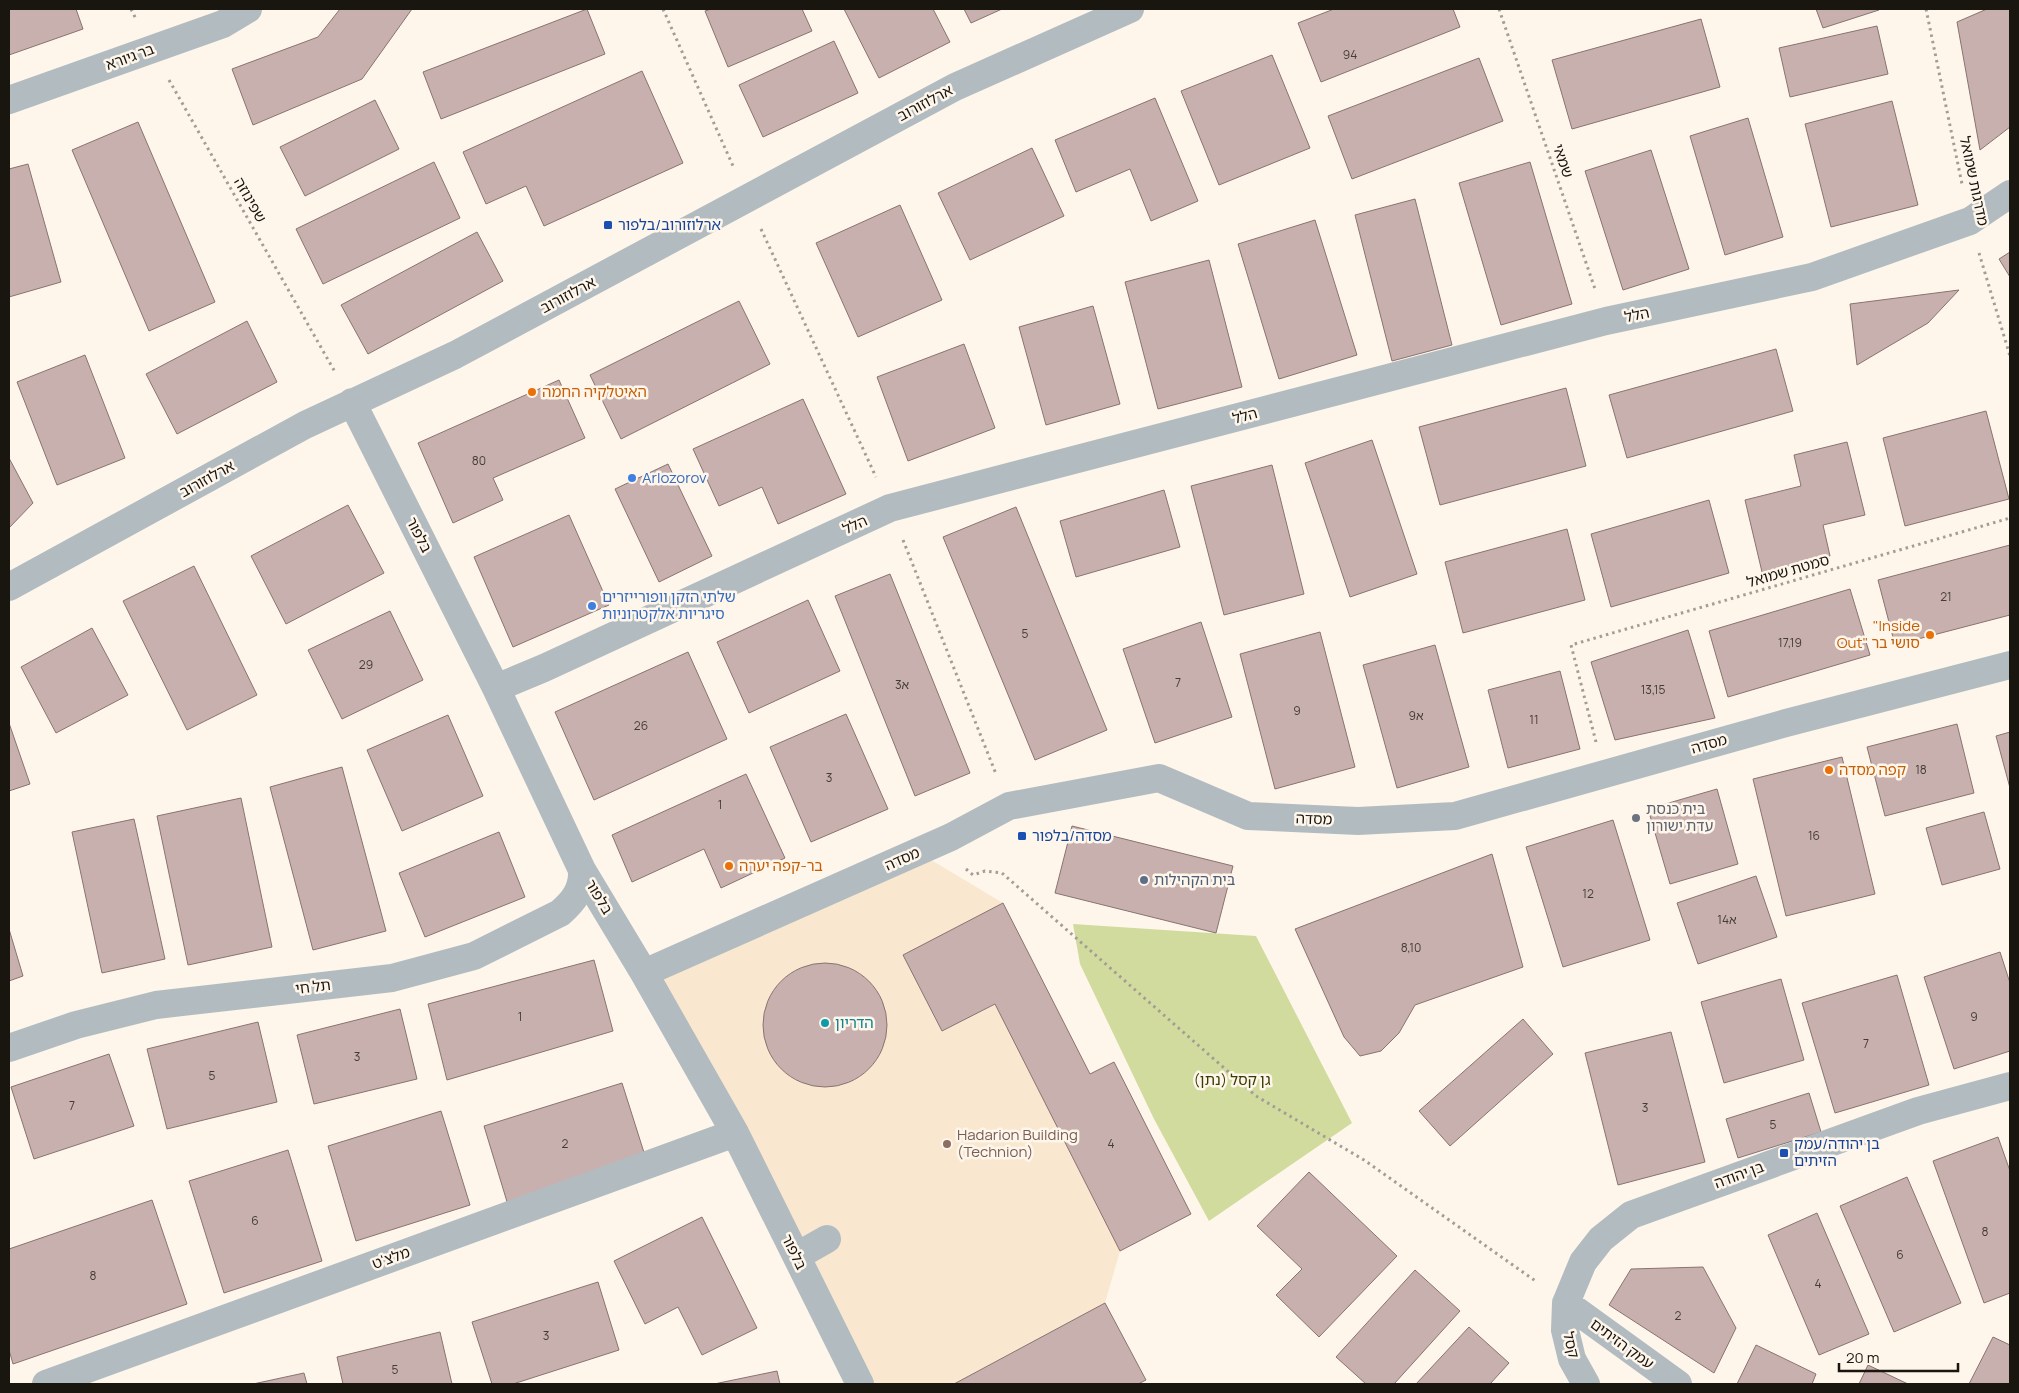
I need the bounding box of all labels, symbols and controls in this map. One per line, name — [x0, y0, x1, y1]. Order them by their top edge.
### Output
street label: בר גיורא — [103, 38, 157, 75]
house number: 94 — [1343, 46, 1357, 63]
street label: ארלוזורוב — [893, 79, 956, 126]
street label: מדרגות שמואל — [1955, 134, 1994, 228]
street label: שמאי — [1548, 141, 1579, 181]
street label: שפינוזה — [229, 173, 272, 226]
place label: ארלוזורוב/בלפור — [618, 214, 721, 235]
marker: ארלוזורוב/בלפור — [602, 219, 614, 231]
street label: ארלוזורוב — [536, 271, 599, 318]
street label: הלל — [1622, 302, 1651, 327]
place label: האיטלקיה החמה — [542, 381, 647, 402]
marker: האיטלקיה החמה — [526, 386, 538, 398]
street label: הלל — [1230, 402, 1260, 429]
house number: 80 — [472, 452, 486, 469]
street label: ארלוזורוב — [176, 455, 238, 502]
place label: Arlozorov — [642, 467, 707, 488]
marker: Arlozorov — [626, 472, 638, 484]
street label: הלל — [839, 510, 871, 539]
street label: בלפור — [402, 513, 437, 557]
street label: סמטת שמואל — [1744, 549, 1832, 592]
place label: שלתי הזקן וופורייזרים סיגריות אלקטרוניות — [602, 586, 736, 624]
house number: 21 — [1940, 588, 1952, 605]
marker: שלתי הזקן וופורייזרים סיגריות אלקטרוניות — [586, 600, 598, 612]
place label: "Inside Out" סושי בר — [1837, 615, 1920, 653]
house number: 5 — [1022, 625, 1029, 642]
marker: "Inside Out" סושי בר — [1924, 629, 1936, 641]
house number: 17,19 — [1778, 634, 1802, 651]
house number: 29 — [359, 656, 373, 673]
house number: 7 — [1175, 674, 1181, 691]
house number: 3א — [895, 676, 910, 693]
house number: 13,15 — [1641, 681, 1665, 698]
house number: 9 — [1293, 702, 1301, 719]
house number: 9א — [1408, 707, 1424, 724]
house number: 11 — [1529, 711, 1539, 728]
house number: 26 — [634, 717, 648, 734]
street label: מסדה — [1688, 728, 1729, 759]
place label: קפה מסדה — [1839, 759, 1906, 780]
house number: 18 — [1915, 761, 1927, 778]
marker: קפה מסדה — [1823, 764, 1835, 776]
house number: 3 — [826, 769, 832, 786]
house number: 1 — [718, 796, 722, 813]
place label: בית כנסת עדת ישורון — [1646, 798, 1713, 836]
street label: מסדה — [1295, 807, 1333, 830]
marker: בית כנסת עדת ישורון — [1630, 812, 1642, 824]
place label: מסדה/בלפור — [1032, 825, 1112, 846]
house number: 16 — [1808, 827, 1820, 844]
marker: מסדה/בלפור — [1016, 830, 1028, 842]
street label: מסדה — [881, 841, 923, 876]
place label: בר-קפה יערה — [739, 855, 823, 876]
marker: בר-קפה יערה — [723, 860, 735, 872]
place label: בית הקהילות — [1154, 869, 1236, 890]
marker: בית הקהילות — [1138, 874, 1150, 886]
street label: בלפור — [581, 875, 618, 919]
house number: 12 — [1582, 885, 1594, 902]
house number: 14א — [1717, 911, 1737, 928]
house number: 8,10 — [1401, 939, 1421, 956]
street label: תל חי — [294, 974, 332, 999]
house number: 1 — [518, 1008, 522, 1025]
house number: 9 — [1970, 1008, 1978, 1025]
place label: הדריון — [835, 1012, 874, 1033]
marker: הדריון — [819, 1017, 831, 1029]
house number: 7 — [1863, 1035, 1869, 1052]
house number: 3 — [354, 1048, 360, 1065]
house number: 5 — [209, 1067, 216, 1084]
park label: גן קסל (נתן) — [1193, 1069, 1271, 1090]
house number: 7 — [69, 1097, 75, 1114]
house number: 3 — [1642, 1099, 1648, 1116]
house number: 5 — [1770, 1116, 1777, 1133]
place label: Hadarion Building (Technion) — [957, 1124, 1078, 1162]
place label: בן יהודה/עמק הזיתים — [1794, 1133, 1880, 1171]
house number: 2 — [562, 1135, 569, 1152]
house number: 4 — [1107, 1135, 1115, 1152]
marker: Hadarion Building (Technion) — [941, 1138, 953, 1150]
marker: בן יהודה/עמק הזיתים — [1778, 1147, 1790, 1159]
street label: בן יהודה — [1711, 1156, 1767, 1193]
house number: 6 — [251, 1212, 259, 1229]
house number: 8 — [1982, 1223, 1989, 1240]
street label: בלפור — [777, 1230, 812, 1274]
street label: מלצ'ט — [369, 1241, 413, 1274]
house number: 6 — [1896, 1246, 1904, 1263]
house number: 8 — [90, 1267, 97, 1284]
house number: 4 — [1814, 1275, 1822, 1292]
house number: 2 — [1675, 1307, 1682, 1324]
street label: עמק הזיתים — [1586, 1313, 1658, 1374]
house number: 3 — [543, 1327, 549, 1344]
street label: קסל — [1558, 1329, 1585, 1360]
scale bar — [1839, 1340, 1958, 1372]
text: 20 m — [1846, 1347, 1879, 1368]
house number: 5 — [392, 1361, 399, 1378]

